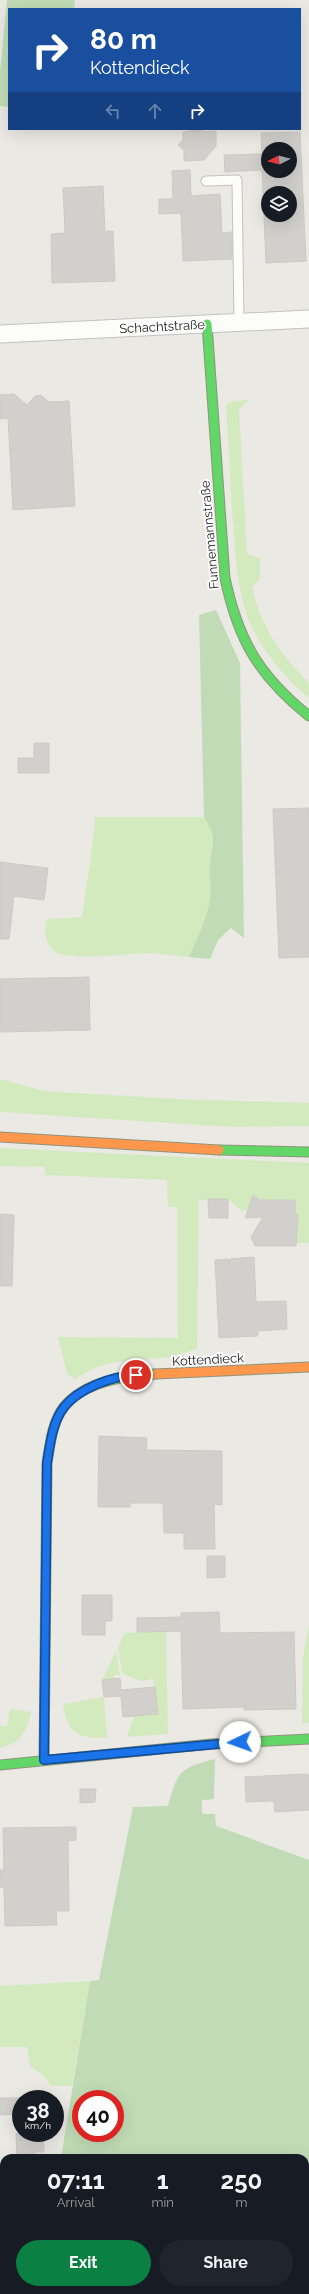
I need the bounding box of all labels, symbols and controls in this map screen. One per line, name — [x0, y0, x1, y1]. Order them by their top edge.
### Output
text: 80 m — [90, 23, 157, 56]
icon: right — [24, 24, 76, 76]
text: Kottendieck — [90, 57, 190, 78]
icon: left — [102, 100, 124, 122]
icon: ahead — [144, 100, 166, 122]
icon: right — [186, 100, 208, 122]
north arrow — [261, 142, 297, 178]
map controls — [261, 142, 297, 222]
button: layers — [261, 186, 297, 222]
street label: Schachtstraße — [119, 317, 206, 336]
street label: Funnemannstraße — [197, 480, 222, 590]
street label: Kottendieck — [172, 1350, 244, 1369]
pin — [119, 1358, 153, 1392]
icon: arrive — [125, 1364, 147, 1386]
position arrow — [219, 1721, 261, 1763]
speed limit sign: 40 — [72, 2090, 124, 2142]
text: 38 — [26, 2099, 50, 2123]
text: km/h — [25, 2120, 51, 2131]
text: 07:11 — [47, 2166, 105, 2195]
text: 1 — [157, 2166, 169, 2195]
text: 250 — [221, 2166, 262, 2195]
text: Arrival — [57, 2195, 95, 2210]
text: min — [151, 2195, 174, 2210]
text: m — [235, 2195, 247, 2210]
button: Exit — [16, 2240, 151, 2286]
button: Share — [159, 2240, 293, 2286]

